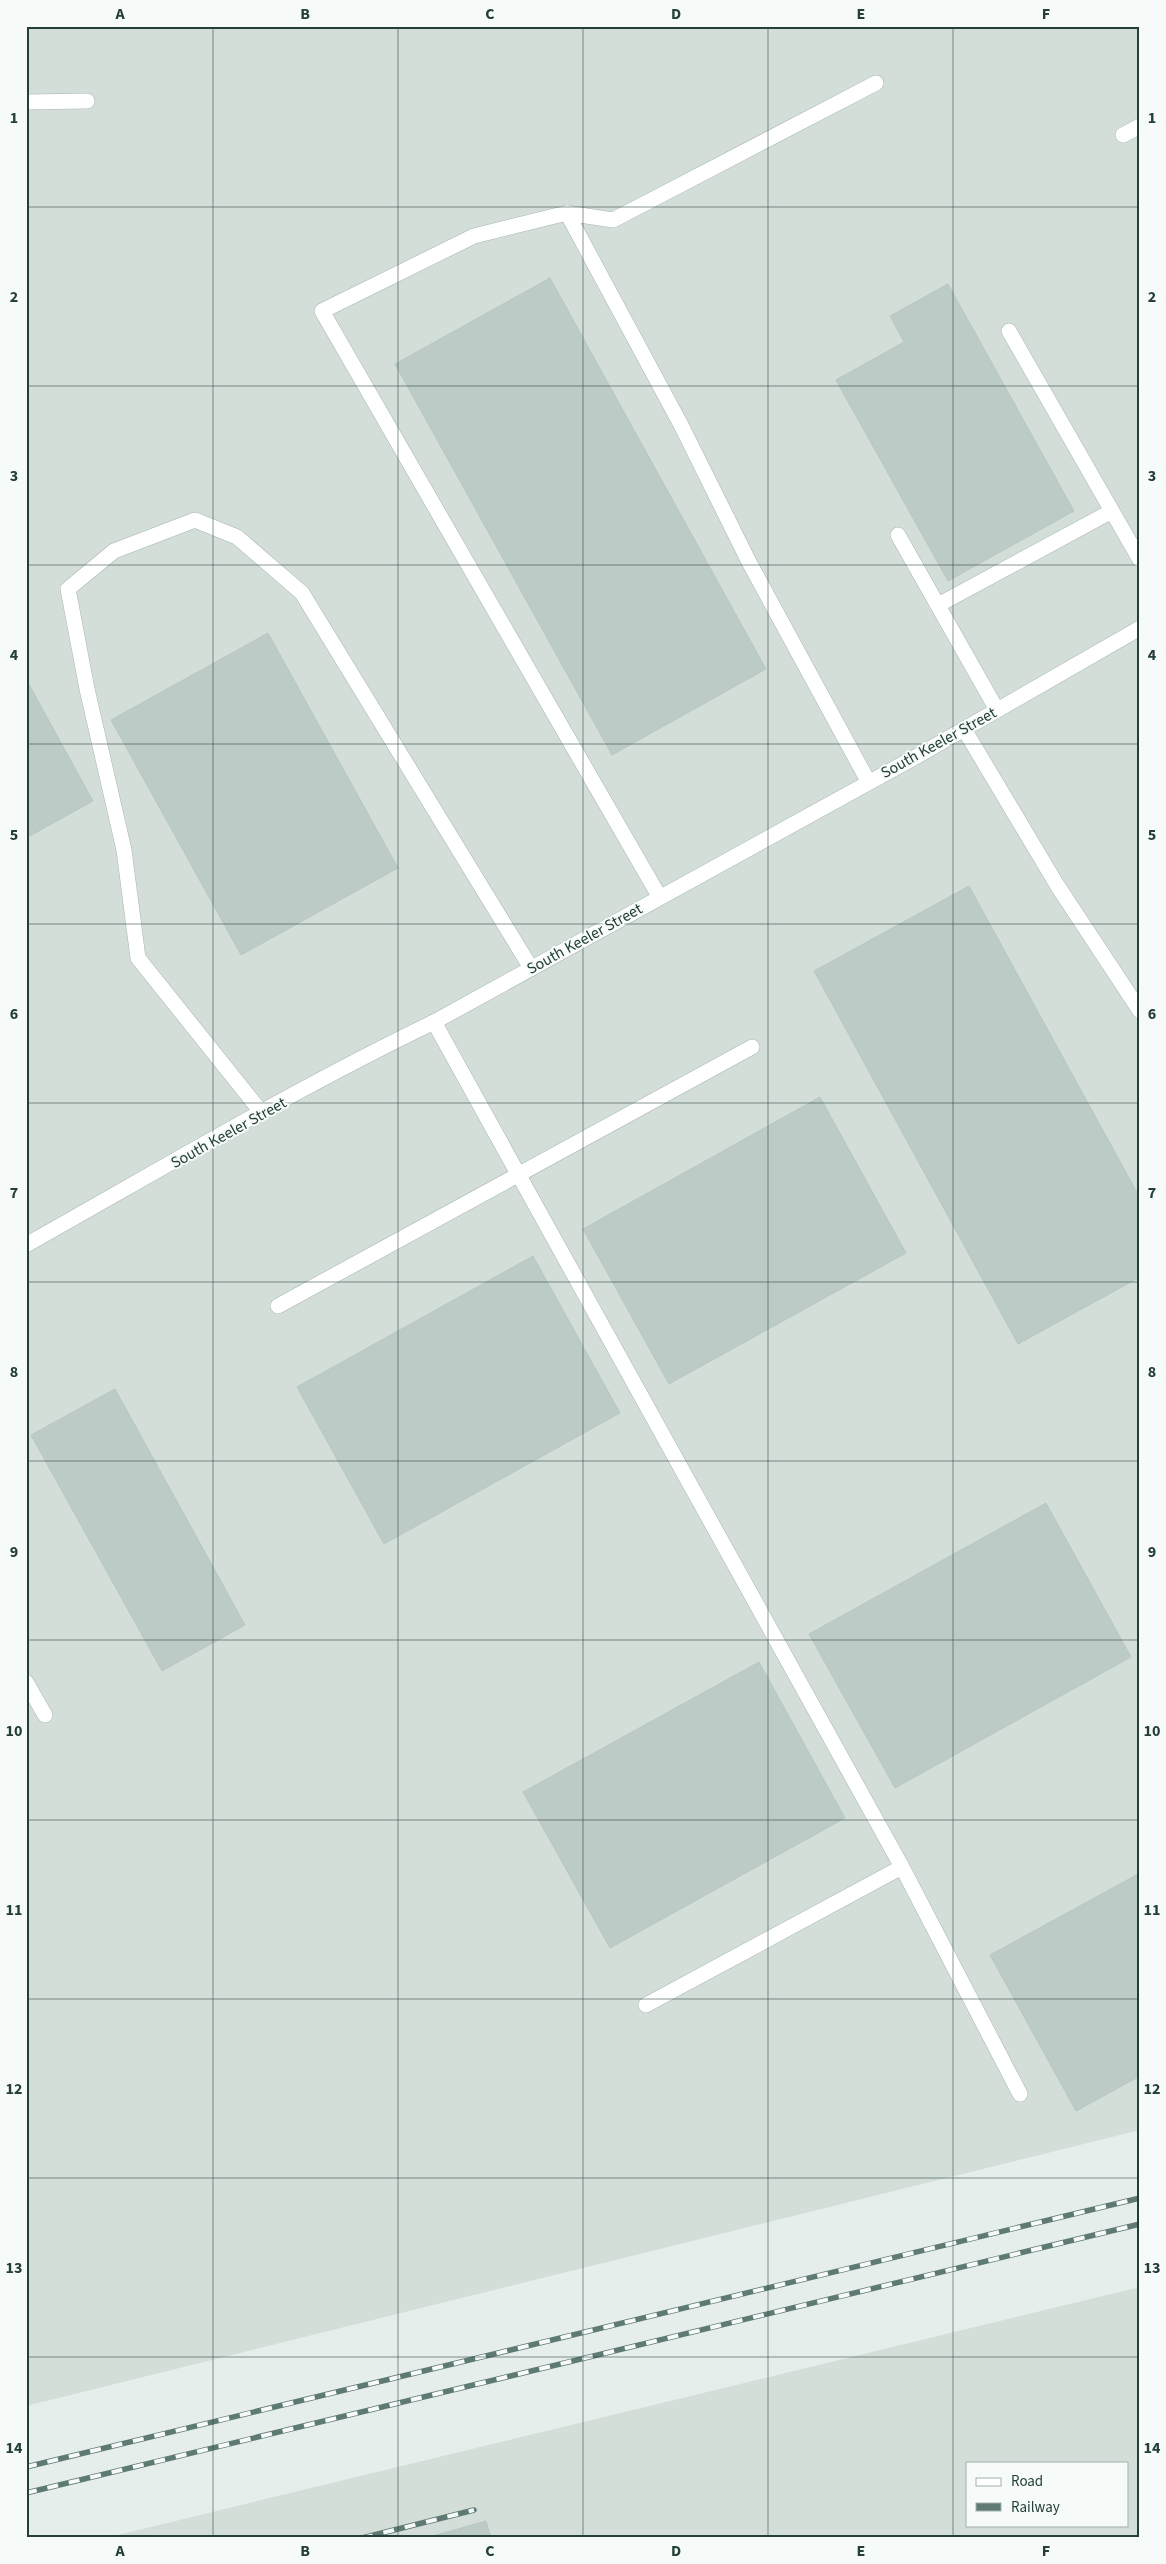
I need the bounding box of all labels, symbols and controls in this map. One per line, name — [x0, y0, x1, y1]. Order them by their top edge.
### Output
text: A — [114, 3, 125, 25]
text: B — [300, 3, 310, 25]
text: C — [485, 3, 495, 25]
text: D — [671, 3, 681, 25]
text: E — [857, 3, 865, 25]
text: F — [1042, 3, 1050, 25]
text: 1 — [10, 107, 18, 129]
text: 1 — [1148, 107, 1156, 129]
text: 2 — [10, 286, 18, 308]
text: 2 — [1148, 286, 1156, 308]
text: 3 — [10, 465, 18, 487]
text: 3 — [1148, 465, 1156, 487]
text: 4 — [10, 644, 19, 666]
text: 4 — [1148, 644, 1157, 666]
street label: South Keeler Street — [877, 702, 1001, 784]
text: 5 — [10, 824, 18, 846]
text: 5 — [1148, 824, 1156, 846]
street label: South Keeler Street — [523, 898, 647, 980]
text: 6 — [10, 1003, 18, 1025]
text: 6 — [1148, 1003, 1156, 1025]
street label: South Keeler Street — [167, 1092, 291, 1174]
text: 7 — [10, 1182, 18, 1204]
text: 7 — [1148, 1182, 1156, 1204]
text: 8 — [10, 1361, 18, 1383]
text: 8 — [1148, 1361, 1156, 1383]
text: 9 — [10, 1541, 18, 1563]
text: 9 — [1148, 1541, 1156, 1563]
text: 10 — [6, 1720, 22, 1742]
text: 10 — [1144, 1720, 1160, 1742]
text: 11 — [6, 1899, 22, 1921]
text: 11 — [1144, 1899, 1160, 1921]
text: 12 — [6, 2078, 22, 2100]
text: 12 — [1144, 2078, 1160, 2100]
text: 13 — [6, 2257, 22, 2279]
text: 13 — [1144, 2257, 1160, 2279]
text: 14 — [6, 2437, 23, 2459]
text: 14 — [1144, 2437, 1161, 2459]
legend — [966, 2462, 1128, 2526]
text: Road — [1011, 2471, 1043, 2492]
text: Railway — [1011, 2497, 1060, 2518]
text: A — [114, 2540, 125, 2562]
text: B — [300, 2540, 310, 2562]
text: C — [485, 2540, 495, 2562]
text: D — [671, 2540, 681, 2562]
text: E — [857, 2540, 865, 2562]
text: F — [1042, 2540, 1050, 2562]

